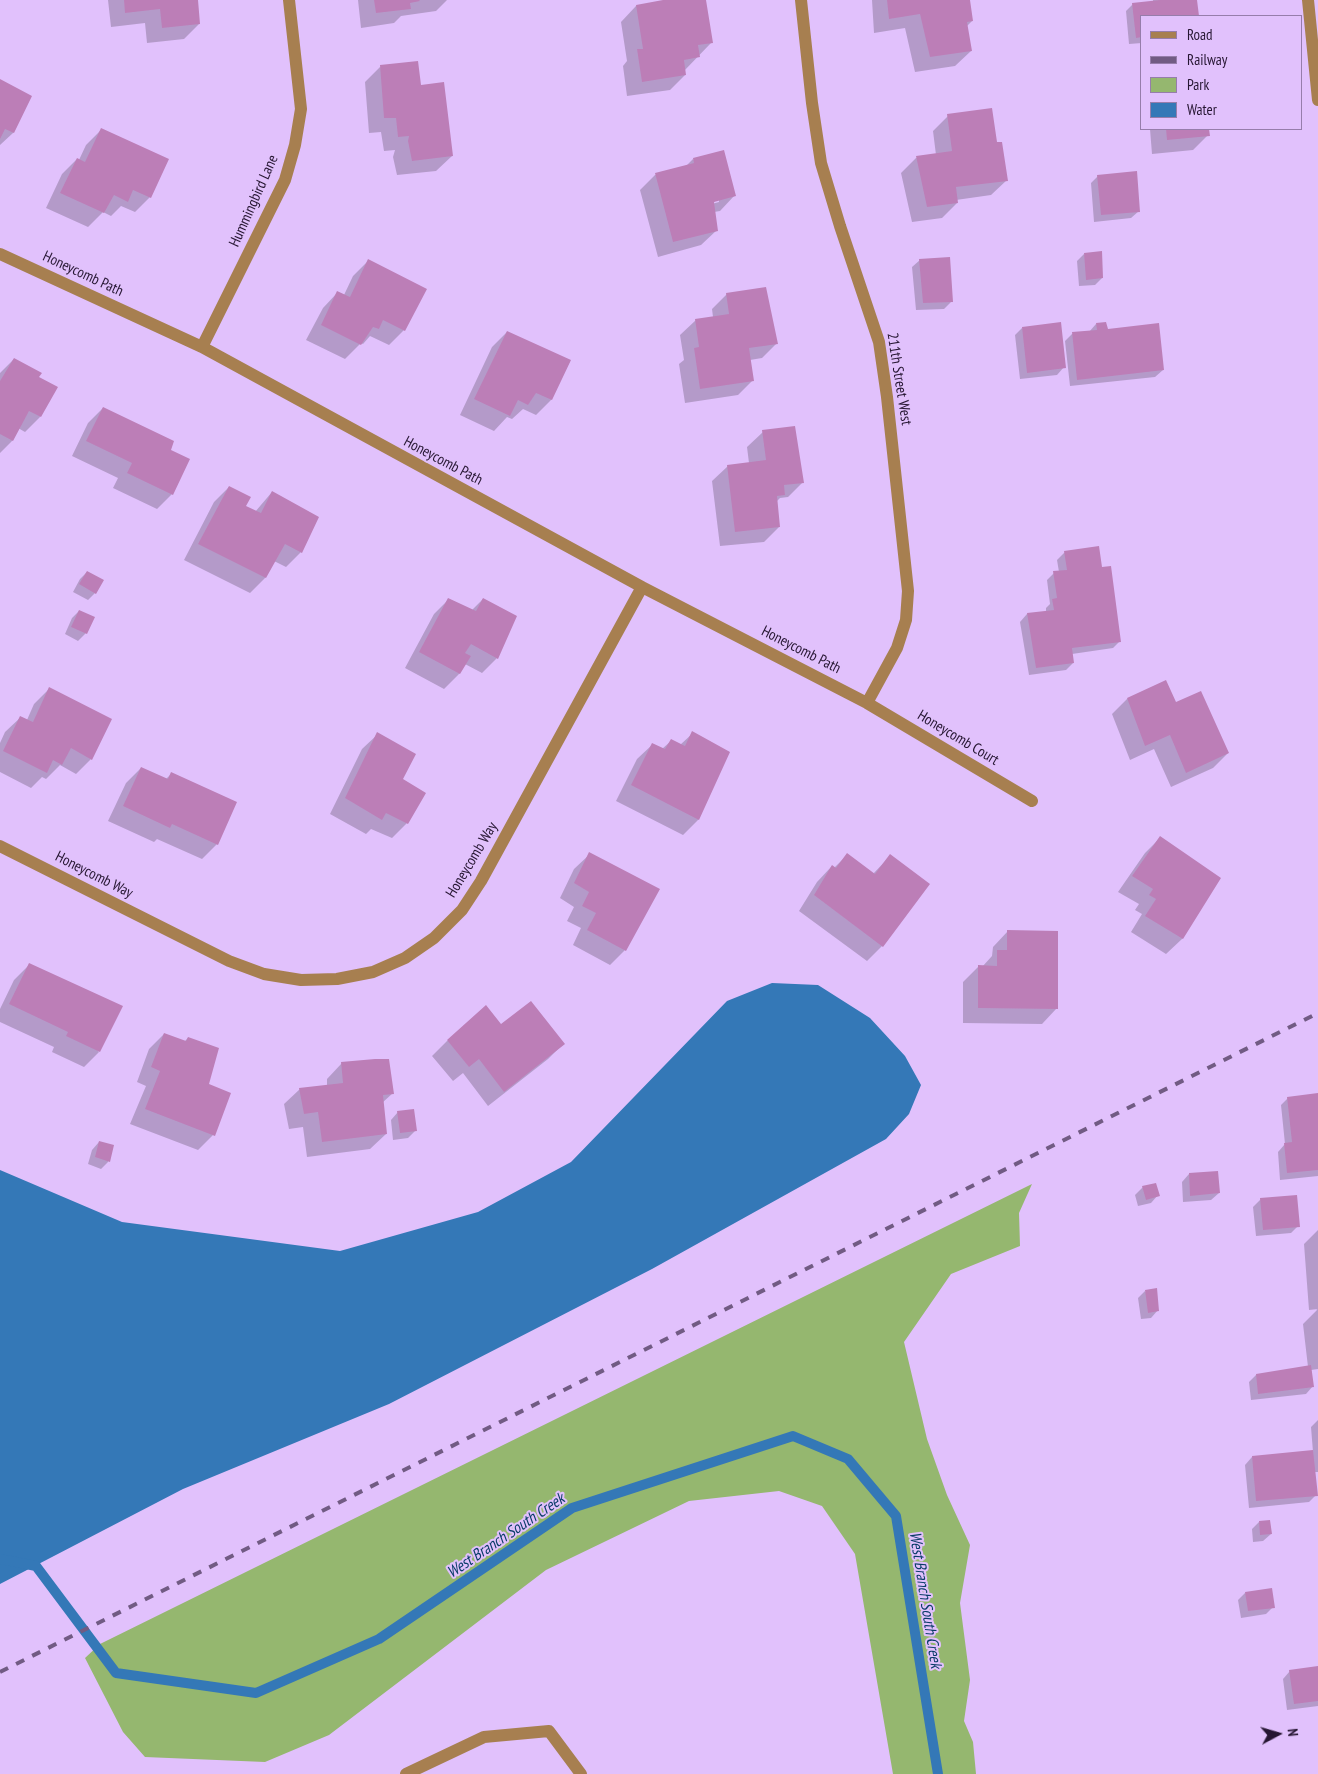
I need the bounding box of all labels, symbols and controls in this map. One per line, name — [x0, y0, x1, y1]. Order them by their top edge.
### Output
legend — [1140, 15, 1303, 130]
text: Road — [1187, 25, 1213, 44]
text: Railway — [1187, 50, 1227, 69]
text: Park — [1187, 75, 1209, 94]
text: Water — [1187, 100, 1217, 119]
street label: Hummingbird Lane — [226, 152, 282, 250]
street label: Honeycomb Path — [40, 248, 126, 300]
street label: 211th Street West — [883, 332, 915, 426]
street label: Honeycomb Path — [400, 433, 486, 489]
street label: Honeycomb Path — [758, 622, 844, 678]
street label: Honeycomb Court — [914, 707, 1002, 769]
street label: Honeycomb Way — [442, 819, 502, 901]
street label: Honeycomb Way — [52, 848, 136, 902]
water label: West Branch South Creek — [444, 1490, 568, 1582]
water label: West Branch South Creek — [905, 1530, 945, 1670]
north arrow — [1253, 1709, 1303, 1759]
text: N — [1284, 1728, 1302, 1737]

